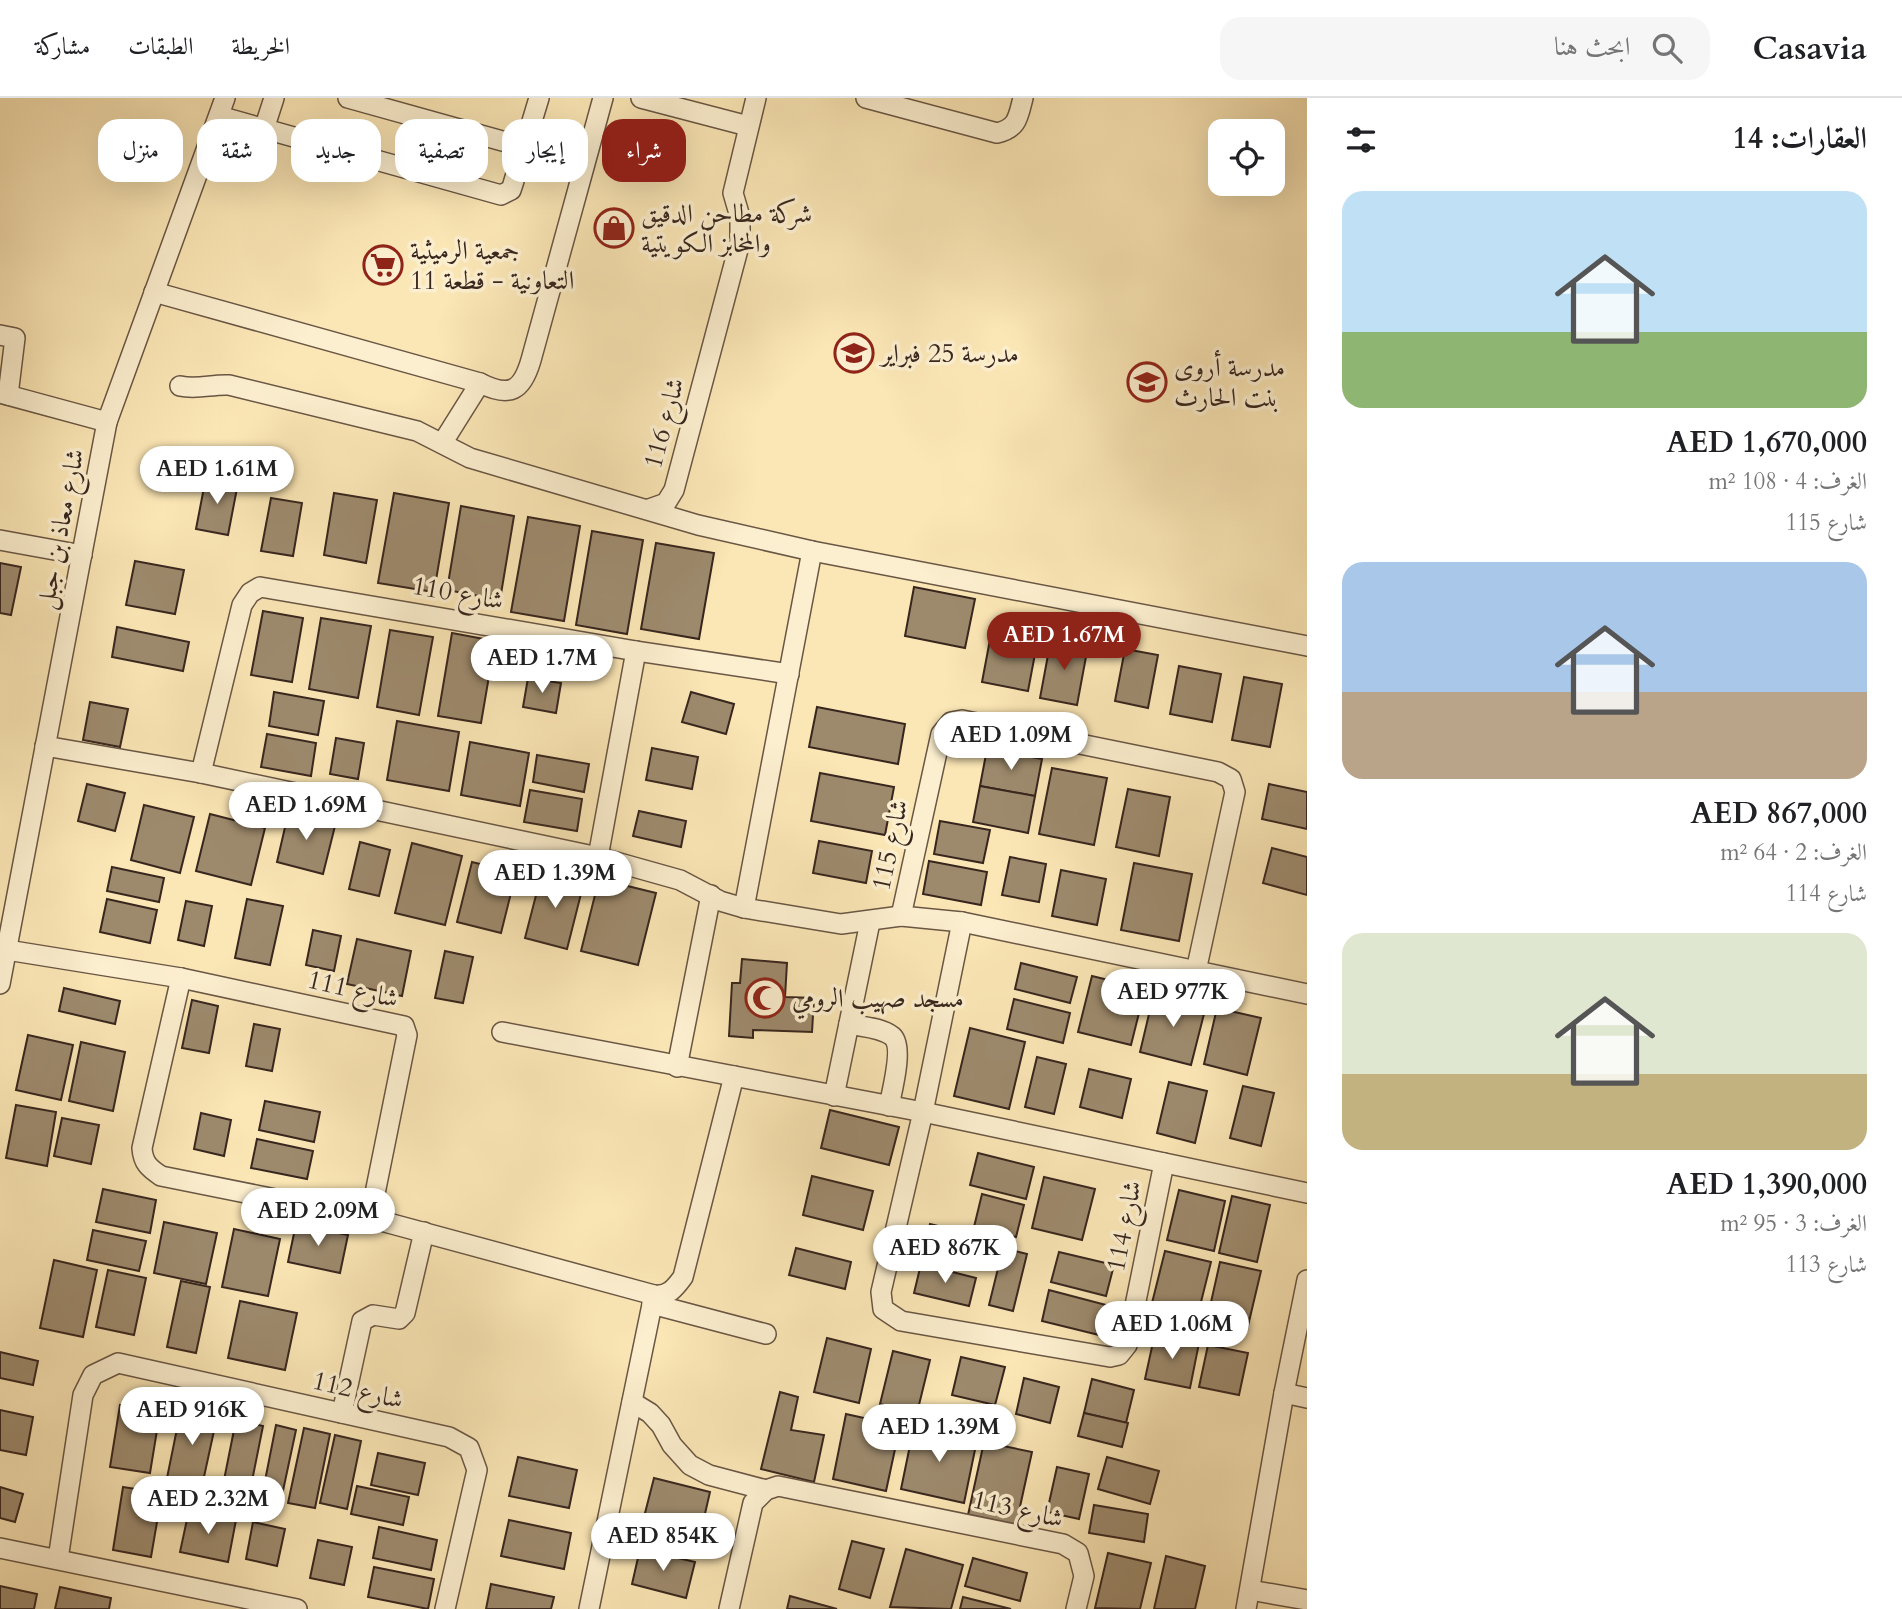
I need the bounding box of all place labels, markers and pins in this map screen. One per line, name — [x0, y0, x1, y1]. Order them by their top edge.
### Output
place label: شركة مطاحن الدقيق والمخابز الكويتية — [641, 196, 812, 261]
shop icon: شركة مطاحن الدقيق والمخابز الكويتية — [593, 207, 635, 249]
place label: جمعية الرميثية التعاونية - قطعة 11 — [410, 233, 574, 298]
supermarket icon: جمعية الرميثية التعاونية - قطعة 11 — [362, 244, 404, 286]
school or university icon: مدرسة 25 فبراير — [833, 332, 875, 374]
place label: مدرسة 25 فبراير — [878, 336, 1019, 371]
place label: مدرسة أروى بنت الحارث — [1174, 350, 1285, 415]
school or university icon: مدرسة أروى بنت الحارث — [1126, 361, 1168, 403]
pin: AED 1.61M — [137, 446, 297, 506]
pin: AED 1.67M — [984, 612, 1144, 672]
pin: AED 1.7M — [470, 636, 614, 695]
pin: AED 1.09M — [931, 712, 1091, 772]
pin: AED 1.69M — [226, 782, 386, 842]
pin: AED 1.39M — [475, 850, 635, 910]
pin: AED 977K — [1101, 970, 1245, 1029]
mosque icon: مسجد صهيب الرومي — [744, 977, 786, 1019]
place label: مسجد صهيب الرومي — [792, 981, 964, 1020]
pin: AED 2.09M — [238, 1188, 398, 1248]
pin: AED 867K — [873, 1226, 1017, 1285]
pin: AED 1.06M — [1092, 1302, 1252, 1361]
pin: AED 916K — [120, 1388, 264, 1447]
pin: AED 1.39M — [859, 1404, 1019, 1464]
pin: AED 2.32M — [128, 1476, 288, 1536]
pin: AED 854K — [591, 1514, 735, 1573]

